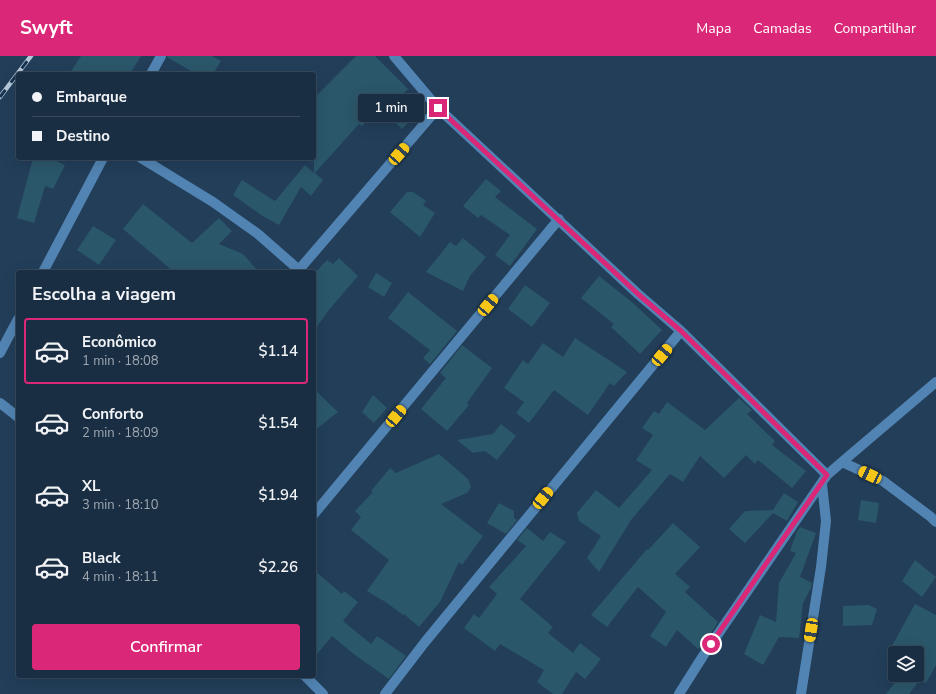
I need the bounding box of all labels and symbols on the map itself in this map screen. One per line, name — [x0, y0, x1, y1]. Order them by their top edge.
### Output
callout: 1 min — [358, 94, 424, 122]
route end — [429, 99, 447, 117]
car — [387, 141, 411, 167]
car — [476, 292, 500, 318]
car — [650, 342, 674, 368]
car — [384, 403, 408, 429]
car — [857, 464, 883, 486]
car — [531, 485, 555, 511]
car — [803, 617, 819, 643]
route start — [702, 635, 720, 653]

